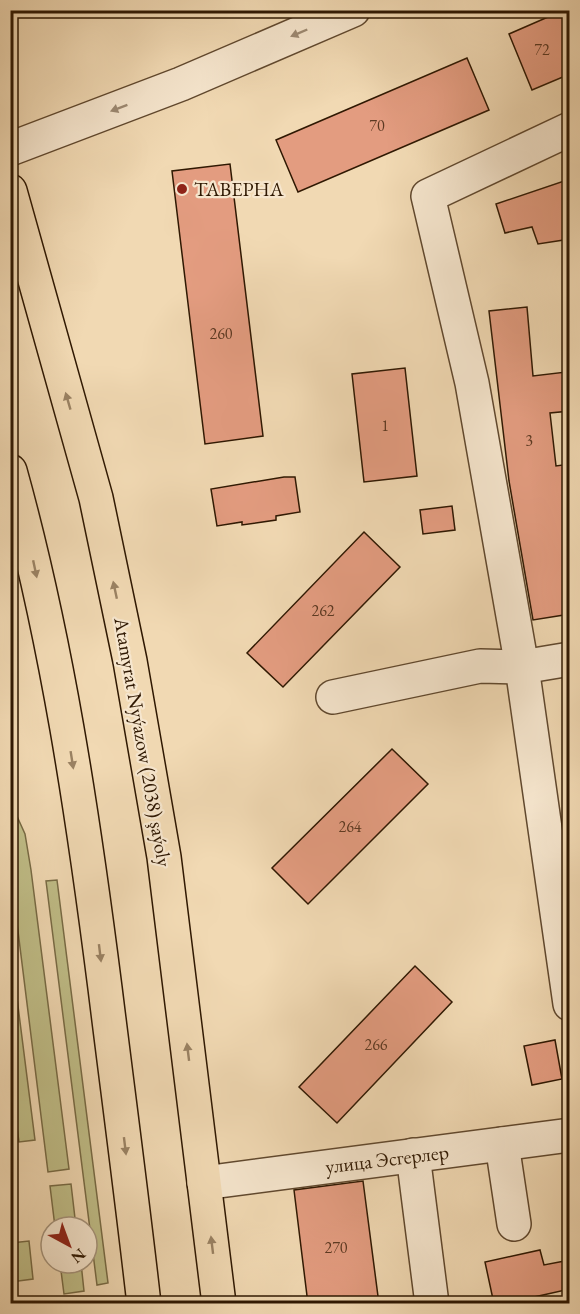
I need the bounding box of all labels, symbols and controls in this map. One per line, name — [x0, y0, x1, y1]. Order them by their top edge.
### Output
one-way arrow — [291, 29, 308, 38]
house number: 72 — [534, 39, 550, 60]
one-way arrow — [110, 103, 128, 113]
house number: 70 — [369, 115, 385, 136]
place label: ТАВЕРНА — [194, 176, 284, 202]
marker: ТАВЕРНА — [175, 182, 189, 196]
house number: 260 — [209, 323, 233, 344]
one-way arrow — [63, 392, 73, 410]
house number: 1 — [381, 415, 389, 436]
house number: 3 — [525, 430, 533, 451]
one-way arrow — [30, 559, 40, 578]
one-way arrow — [110, 580, 119, 599]
house number: 262 — [311, 600, 335, 621]
street label: Atamyrat Nyýazow (2038) şaýoly — [108, 614, 178, 869]
one-way arrow — [67, 751, 76, 770]
house number: 264 — [338, 816, 362, 837]
one-way arrow — [96, 943, 105, 962]
house number: 266 — [364, 1034, 388, 1055]
one-way arrow — [183, 1042, 192, 1061]
one-way arrow — [120, 1137, 130, 1156]
street label: улица Эсгерлер — [324, 1139, 450, 1179]
north arrow — [39, 1215, 99, 1275]
one-way arrow — [207, 1236, 216, 1255]
house number: 270 — [324, 1237, 348, 1258]
text: N — [67, 1244, 90, 1268]

